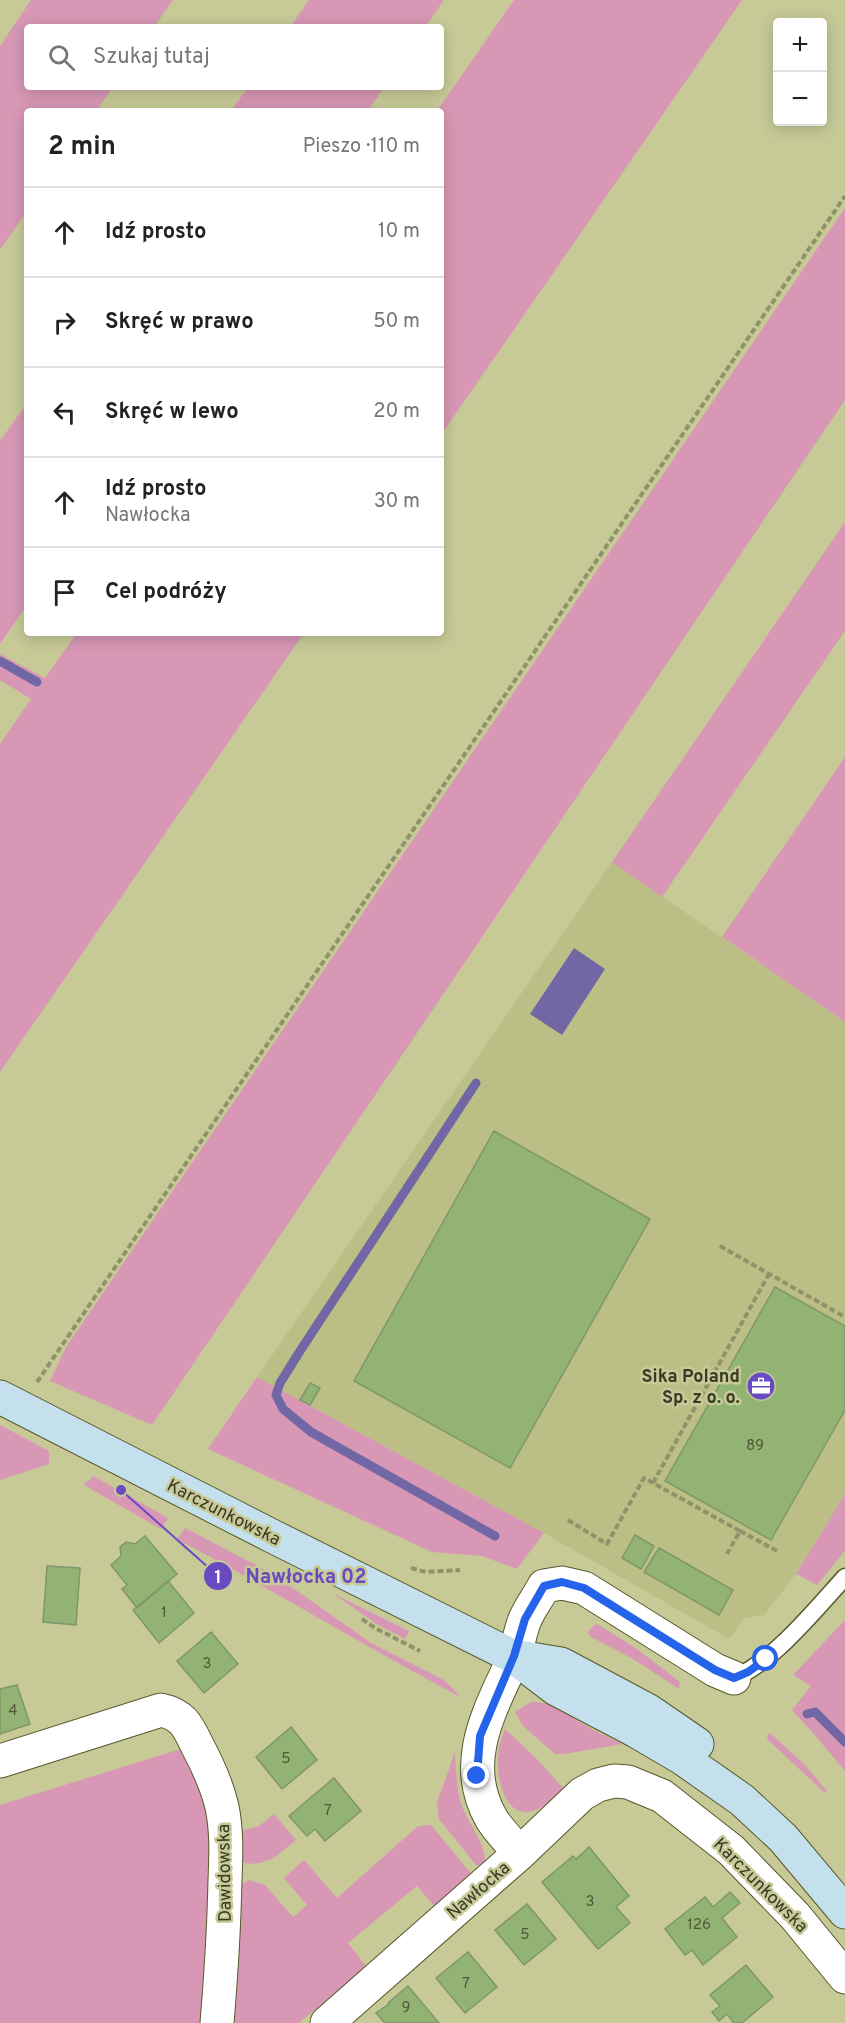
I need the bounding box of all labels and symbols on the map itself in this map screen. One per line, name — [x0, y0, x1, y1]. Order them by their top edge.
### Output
place label: Sika Poland Sp. z o. o. — [642, 1366, 740, 1410]
office icon: Sika Poland Sp. z o. o. — [745, 1370, 777, 1402]
house number: 89 — [746, 1437, 764, 1456]
street label: Karczunkowska — [162, 1475, 284, 1552]
callout: Nawłocka 02 — [203, 1557, 378, 1595]
text: Nawłocka 02 — [246, 1565, 366, 1591]
text: 1 — [214, 1567, 222, 1590]
house number: 1 — [161, 1604, 167, 1623]
route start — [752, 1645, 778, 1671]
house number: 3 — [202, 1655, 212, 1674]
house number: 4 — [8, 1702, 18, 1721]
house number: 5 — [281, 1750, 291, 1769]
route end — [463, 1762, 489, 1788]
house number: 7 — [324, 1802, 332, 1821]
street label: Dawidowska — [213, 1824, 238, 1922]
street label: Karczunkowska — [708, 1834, 812, 1938]
street label: Nawłocka — [442, 1857, 516, 1925]
house number: 3 — [585, 1893, 595, 1912]
house number: 126 — [687, 1916, 711, 1935]
house number: 5 — [520, 1926, 530, 1945]
house number: 7 — [462, 1975, 470, 1994]
house number: 9 — [402, 1999, 410, 2018]

